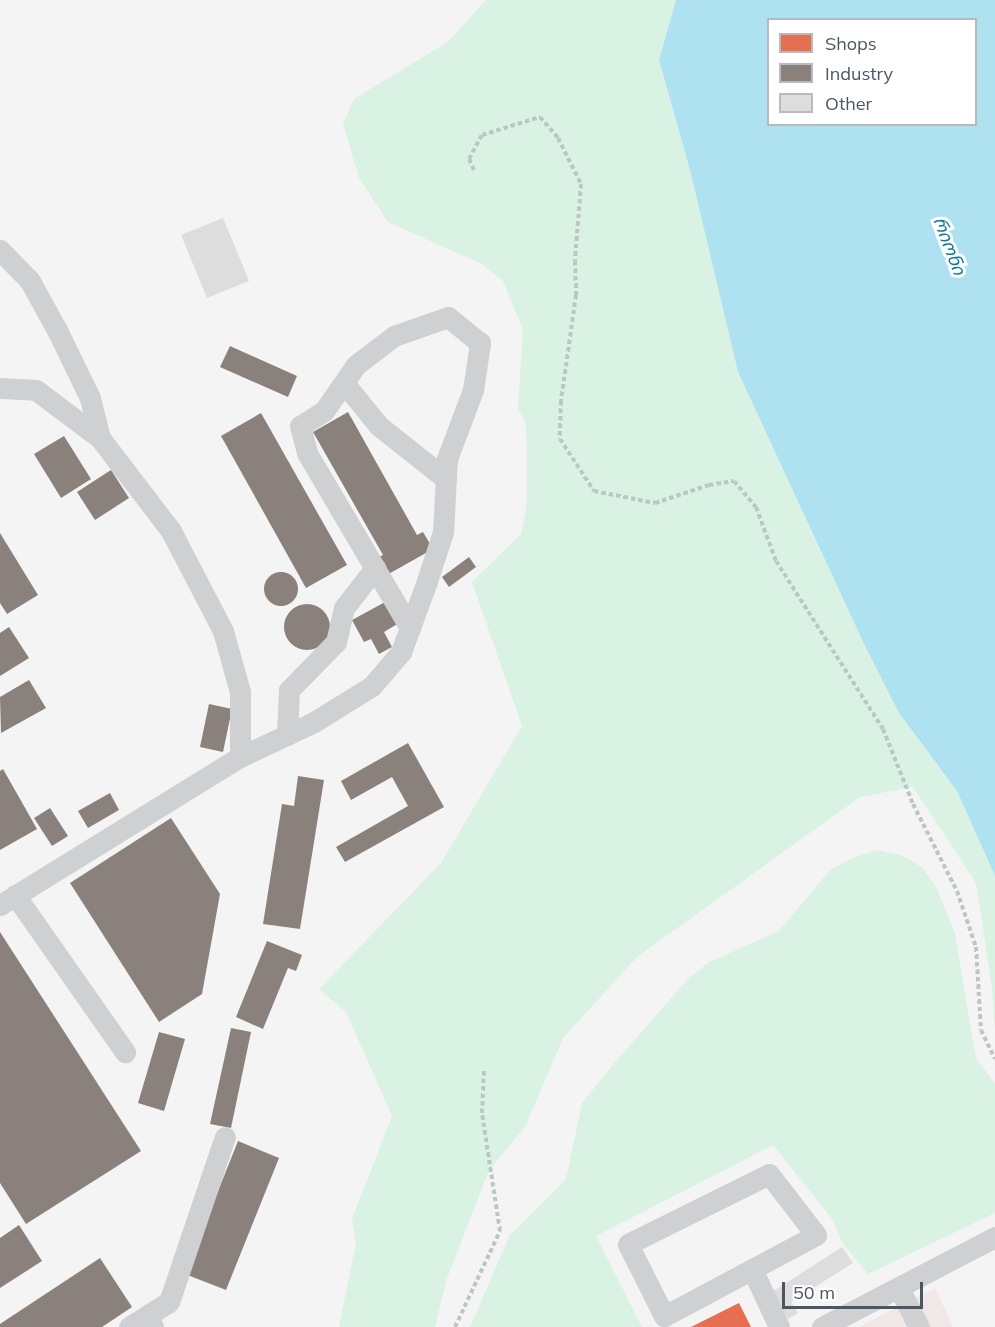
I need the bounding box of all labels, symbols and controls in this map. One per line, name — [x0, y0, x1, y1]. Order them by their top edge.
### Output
legend — [767, 18, 977, 126]
text: Shops — [825, 32, 877, 55]
text: Industry — [825, 62, 893, 85]
text: Other — [825, 92, 872, 115]
water label: რიონი — [928, 214, 970, 278]
scale bar — [785, 1270, 926, 1308]
text: 50 m — [793, 1281, 835, 1304]

